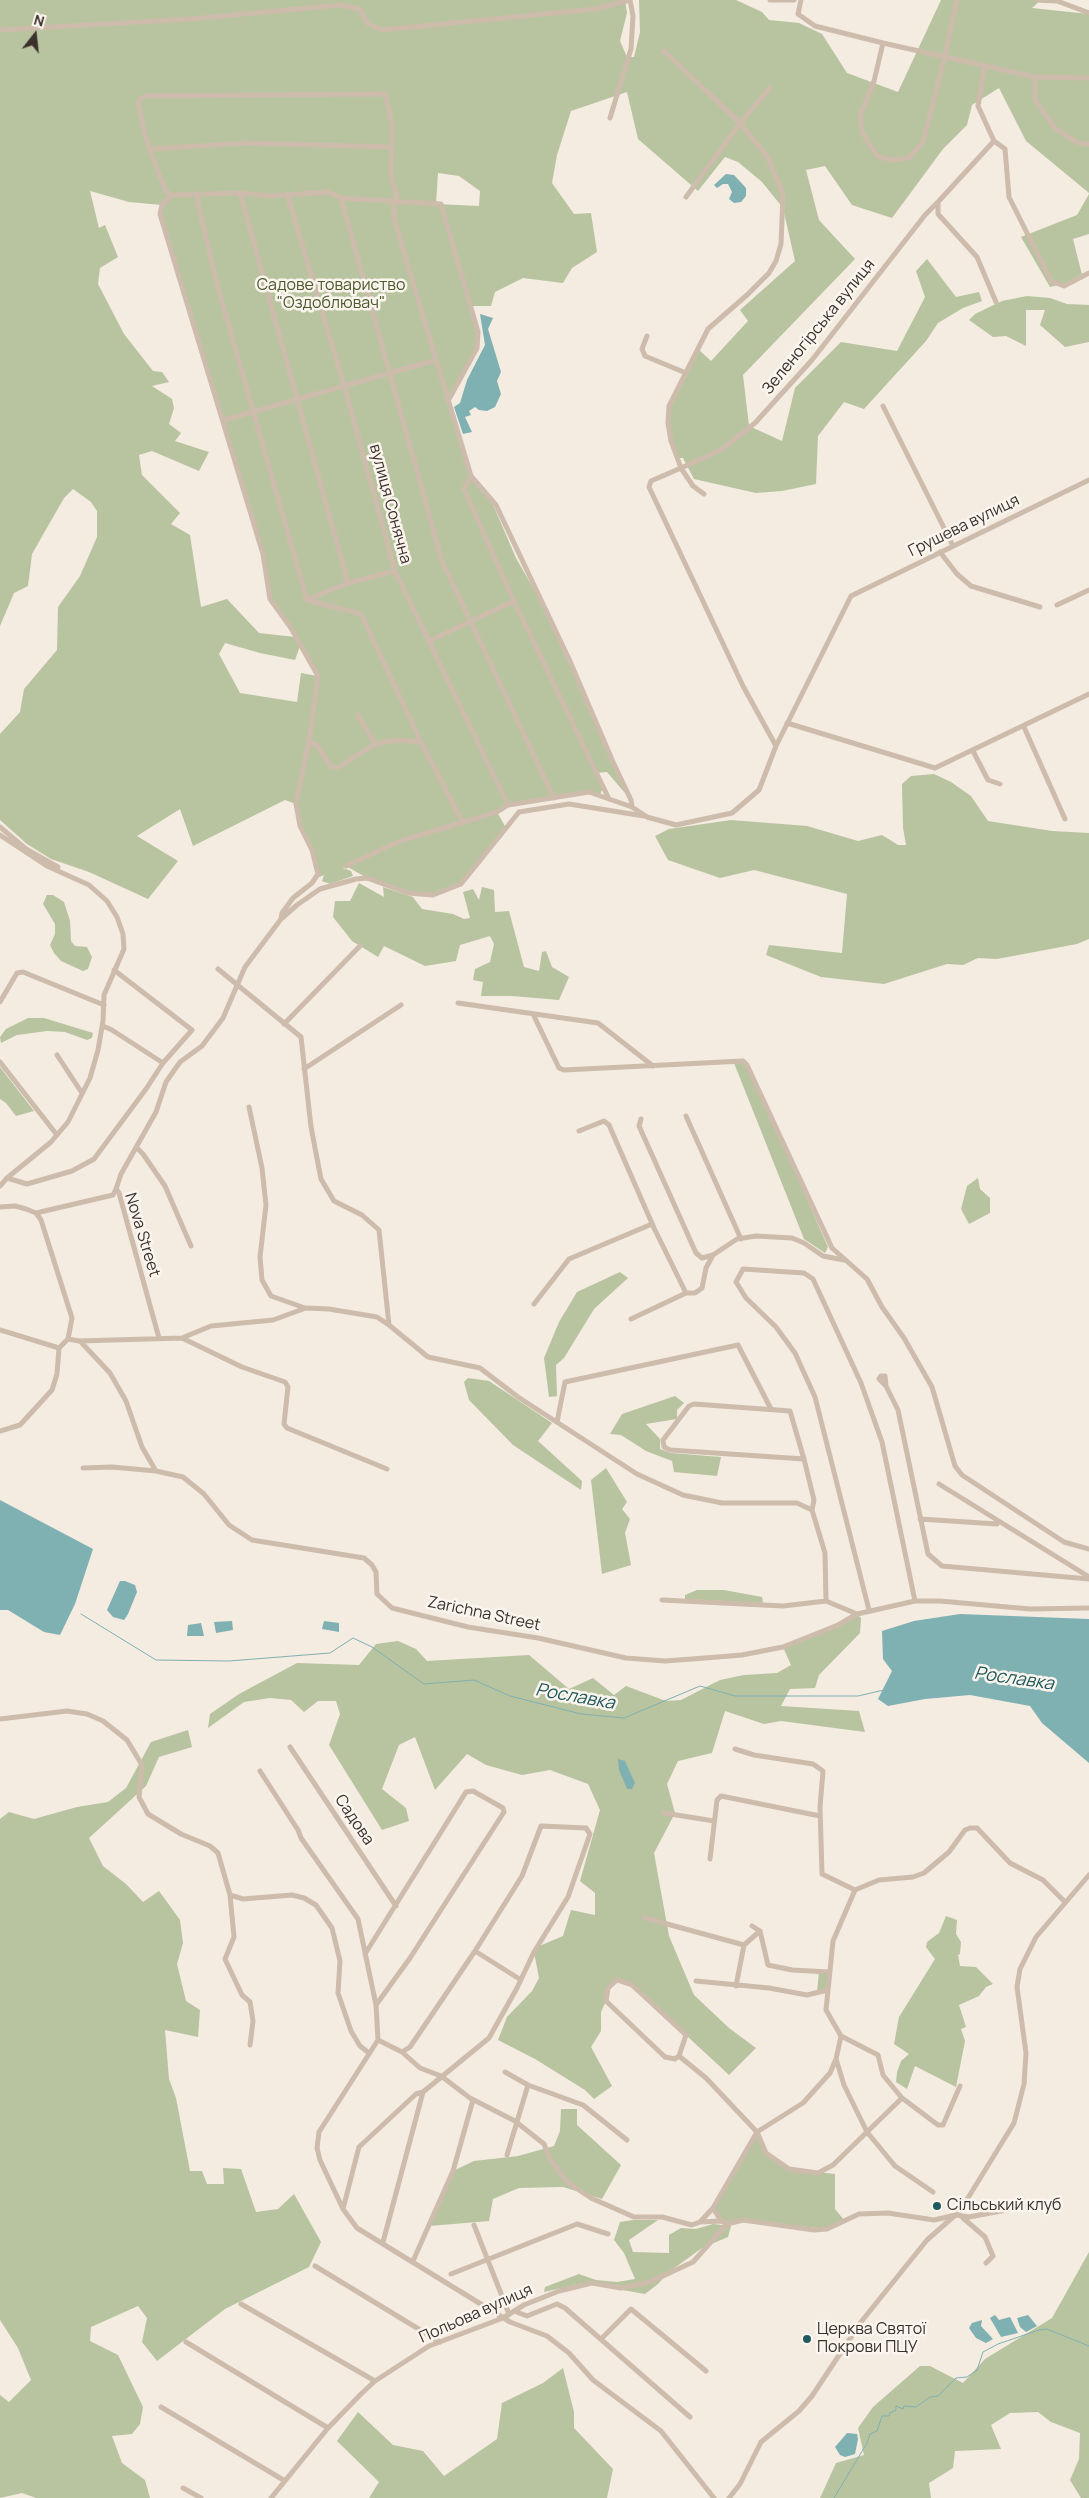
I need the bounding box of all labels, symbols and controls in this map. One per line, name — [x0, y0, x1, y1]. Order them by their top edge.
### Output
north arrow — [10, 10, 60, 60]
text: N — [32, 10, 47, 31]
street label: Зеленогірська вулиця — [759, 256, 879, 398]
park label: Садове товариство "Оздоблювач" — [257, 276, 405, 314]
street label: вулиця Сонячна — [365, 442, 415, 566]
street label: Грушева вулиця — [905, 491, 1023, 561]
street label: Nova Street — [120, 1191, 164, 1279]
street label: Zarichna Street — [426, 1593, 542, 1635]
water label: Рославка — [973, 1663, 1055, 1695]
water label: Рославка — [534, 1679, 616, 1715]
street label: Садова — [330, 1791, 378, 1849]
place label: Сільський клуб — [947, 2196, 1061, 2216]
marker: Сільський клуб — [931, 2200, 943, 2212]
street label: Польова вулиця — [416, 2280, 536, 2348]
place label: Церква Святої Покрови ПЦУ — [817, 2320, 926, 2358]
marker: Церква Святої Покрови ПЦУ — [801, 2333, 813, 2345]

